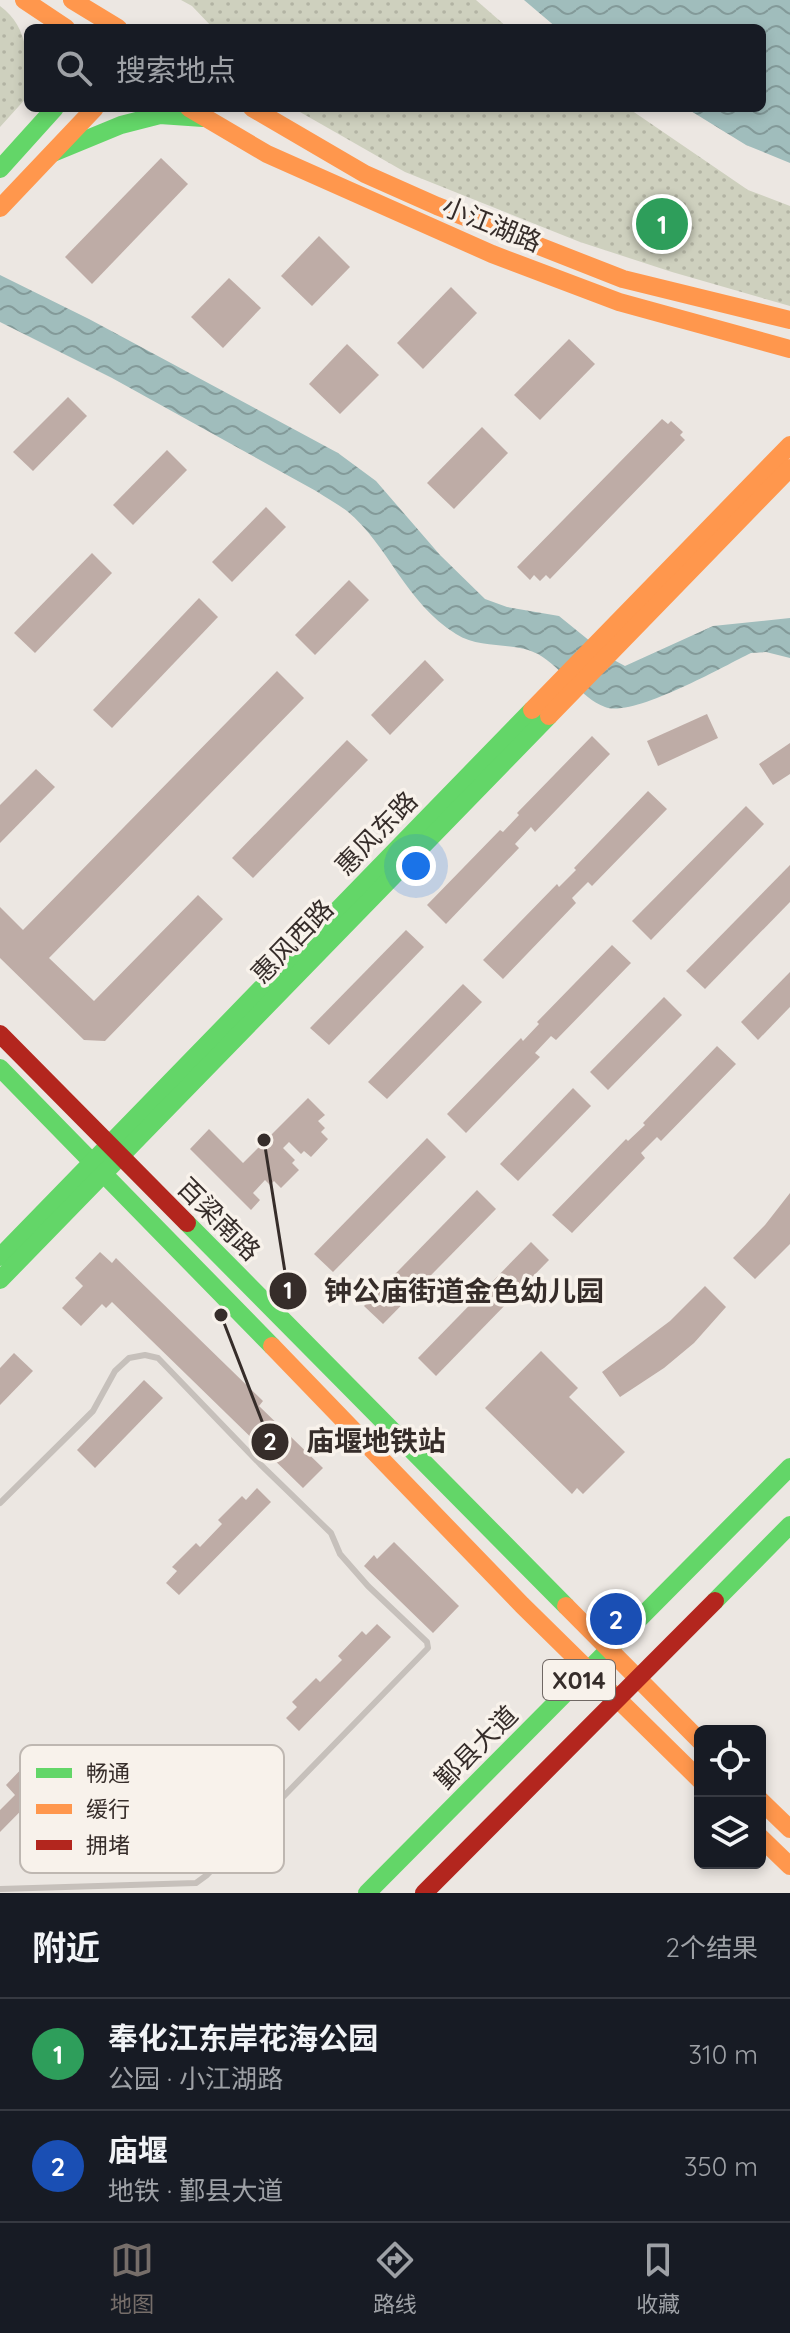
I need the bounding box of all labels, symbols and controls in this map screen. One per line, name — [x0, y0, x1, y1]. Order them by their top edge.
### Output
search box — [24, 24, 766, 112]
icon: search — [52, 46, 96, 90]
text: 搜索地点 — [116, 51, 236, 89]
street label: 小江湖路 — [438, 189, 546, 259]
pin: 1 — [636, 194, 688, 254]
street label: 惠风东路 — [328, 784, 424, 882]
your location — [396, 846, 436, 886]
street label: 惠风西路 — [244, 892, 340, 990]
street label: 百梁南路 — [171, 1171, 267, 1267]
callout: 钟公庙街道金色幼儿园 — [268, 1265, 620, 1317]
text: 钟公庙街道金色幼儿园 — [324, 1273, 604, 1308]
text: 1 — [283, 1275, 293, 1305]
callout: 庙堰地铁站 — [250, 1416, 462, 1468]
text: 庙堰地铁站 — [306, 1423, 446, 1458]
text: 2 — [263, 1426, 277, 1456]
pin: 2 — [590, 1589, 642, 1649]
road number: X014 — [543, 1660, 615, 1700]
street label: 鄞县大道 — [428, 1699, 524, 1795]
map controls — [694, 1725, 766, 1869]
button: locate — [694, 1725, 766, 1797]
legend — [20, 1745, 284, 1873]
text: 畅通 — [86, 1759, 130, 1787]
text: 缓行 — [86, 1795, 130, 1823]
button: layers — [694, 1797, 766, 1869]
text: 拥堵 — [86, 1831, 130, 1859]
text: 附近 — [32, 1926, 100, 1969]
text: 2个结果 — [666, 1931, 758, 1964]
text: 奉化江东岸花海公园 — [108, 2019, 378, 2057]
text: 1 — [53, 2038, 63, 2071]
text: 310 m — [688, 2038, 758, 2071]
text: 公园 · 小江湖路 — [108, 2062, 283, 2095]
text: 庙堰 — [108, 2131, 168, 2169]
text: 2 — [51, 2150, 65, 2183]
text: 350 m — [684, 2150, 758, 2183]
text: 地铁 · 鄞县大道 — [108, 2174, 283, 2207]
tab: 地图 — [110, 2238, 154, 2318]
tab: 路线 — [373, 2238, 417, 2318]
tab: 收藏 — [636, 2238, 680, 2318]

